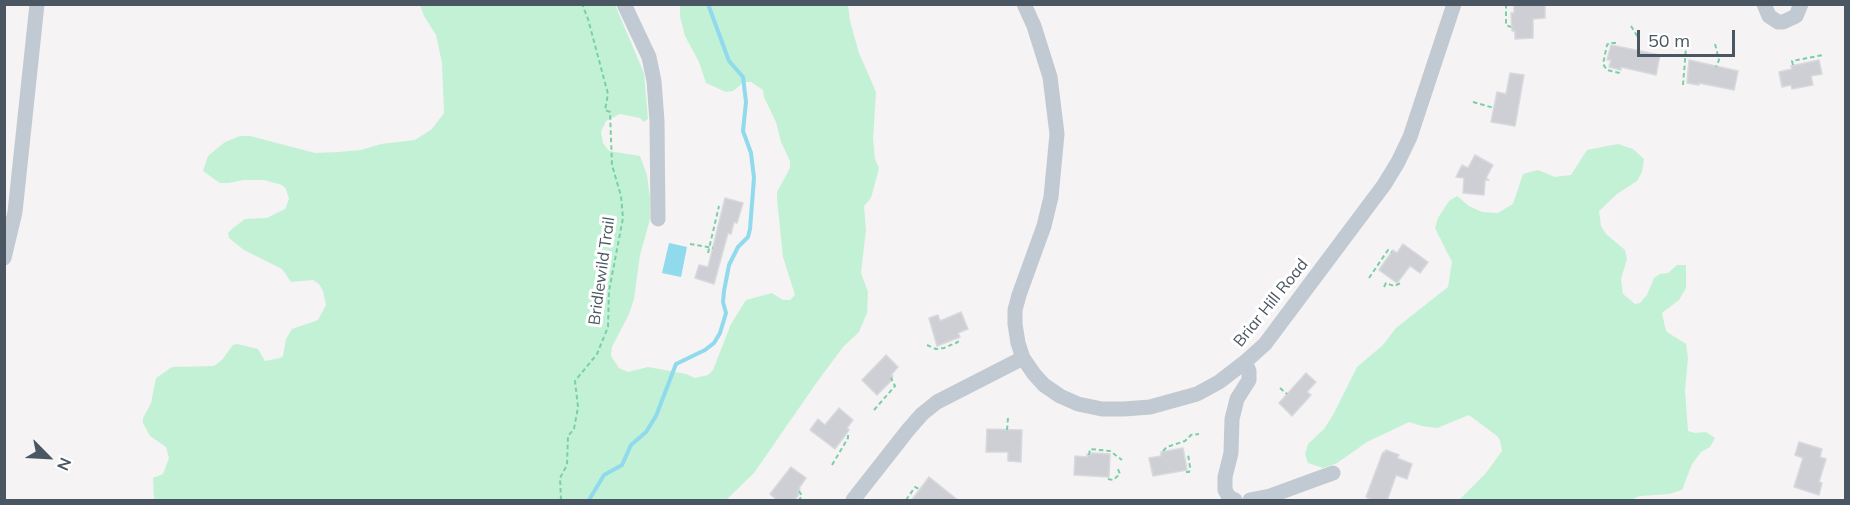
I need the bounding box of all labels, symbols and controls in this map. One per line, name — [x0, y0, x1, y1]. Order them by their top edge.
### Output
scale bar — [1640, 18, 1738, 56]
text: 50 m — [1648, 29, 1690, 52]
street label: Bridlewild Trail — [585, 216, 619, 326]
street label: Briar Hill Road — [1230, 255, 1312, 351]
north arrow — [18, 427, 78, 487]
text: N — [53, 455, 76, 474]

